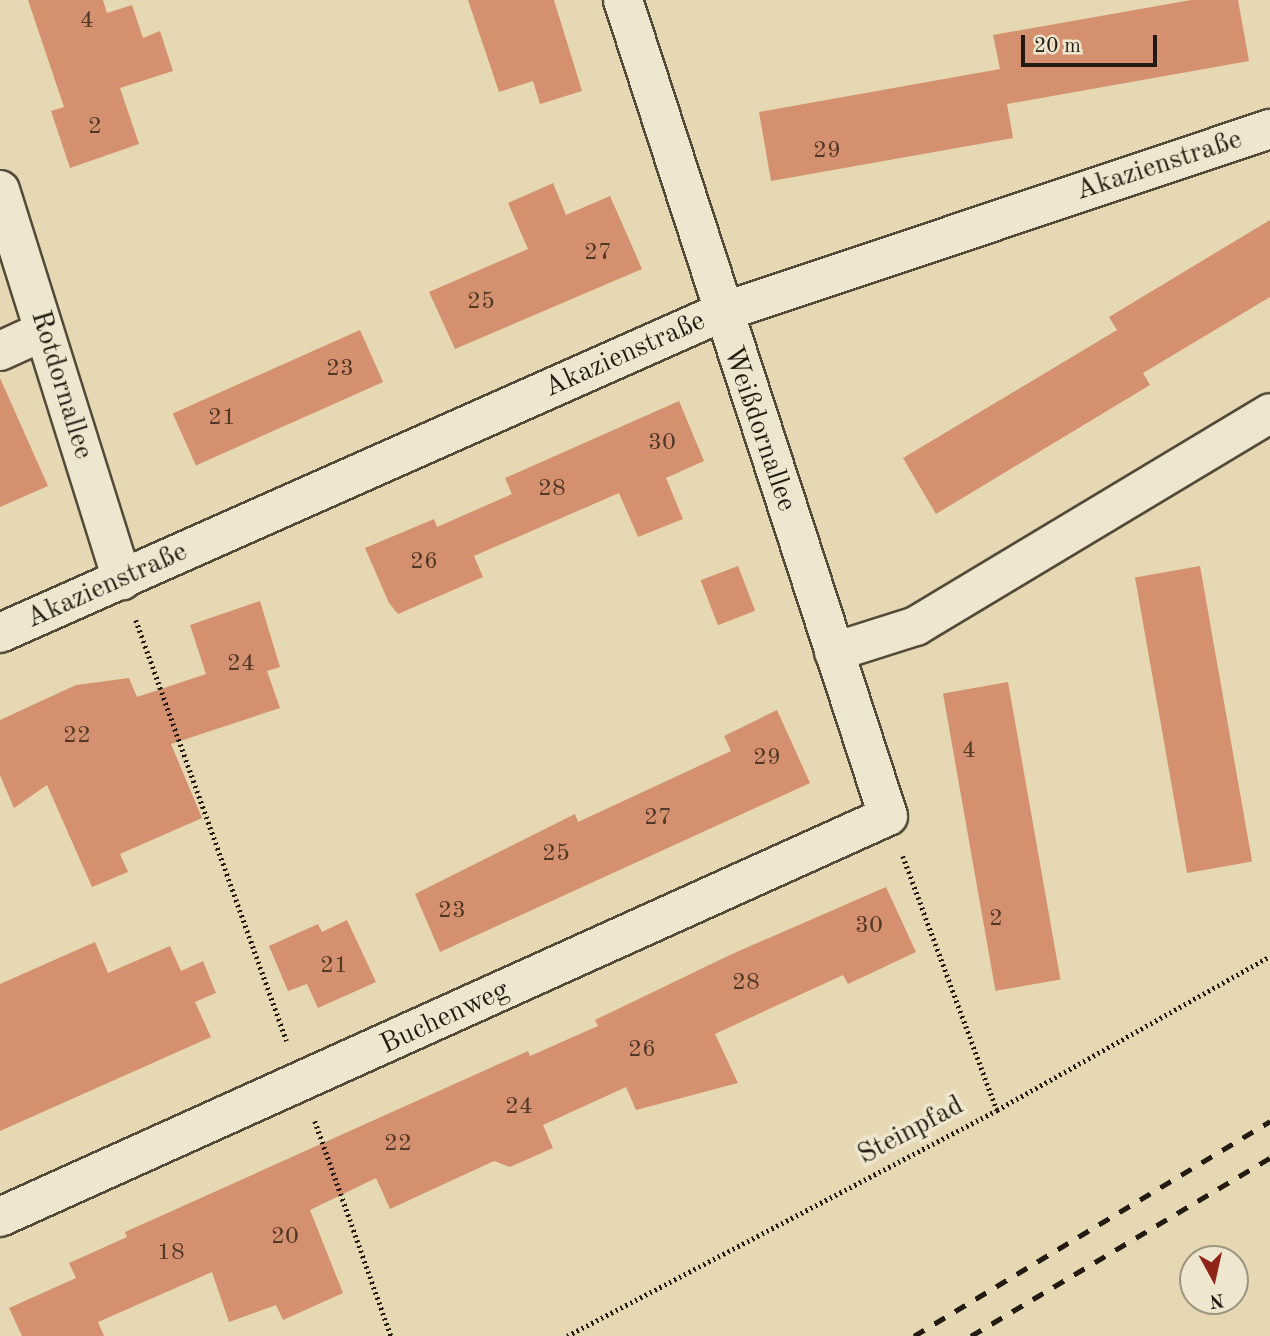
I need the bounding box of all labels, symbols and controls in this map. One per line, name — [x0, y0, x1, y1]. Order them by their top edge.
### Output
house number: 4 — [80, 8, 94, 36]
scale bar — [1025, 21, 1162, 65]
text: 20 m — [1034, 36, 1081, 57]
house number: 2 — [88, 114, 102, 142]
street label: Akazienstraße — [1072, 123, 1246, 209]
house number: 29 — [813, 138, 841, 166]
house number: 27 — [584, 240, 612, 268]
house number: 25 — [467, 289, 495, 317]
street label: Akazienstraße — [539, 305, 711, 405]
street label: Rotdornallee — [22, 307, 100, 463]
street label: Weißdornallee — [715, 342, 803, 516]
house number: 23 — [326, 356, 354, 384]
house number: 21 — [208, 405, 236, 433]
house number: 30 — [648, 430, 676, 458]
house number: 28 — [538, 476, 566, 504]
street label: Akazienstraße — [21, 536, 193, 636]
house number: 26 — [410, 549, 438, 577]
house number: 24 — [227, 651, 255, 679]
house number: 22 — [63, 723, 91, 751]
house number: 4 — [962, 738, 976, 766]
house number: 29 — [753, 745, 781, 773]
house number: 27 — [644, 805, 672, 833]
house number: 25 — [542, 841, 570, 869]
house number: 23 — [438, 898, 466, 926]
house number: 2 — [989, 906, 1003, 934]
house number: 30 — [855, 913, 883, 941]
house number: 21 — [320, 953, 348, 981]
house number: 28 — [732, 970, 760, 998]
street label: Buchenweg — [375, 974, 515, 1062]
house number: 26 — [628, 1037, 656, 1065]
street label: Steinpfad — [852, 1089, 970, 1173]
house number: 24 — [505, 1094, 533, 1122]
house number: 22 — [384, 1131, 412, 1159]
house number: 20 — [271, 1224, 299, 1252]
house number: 18 — [157, 1240, 185, 1268]
north arrow — [1179, 1245, 1249, 1315]
text: N — [1208, 1289, 1225, 1310]

